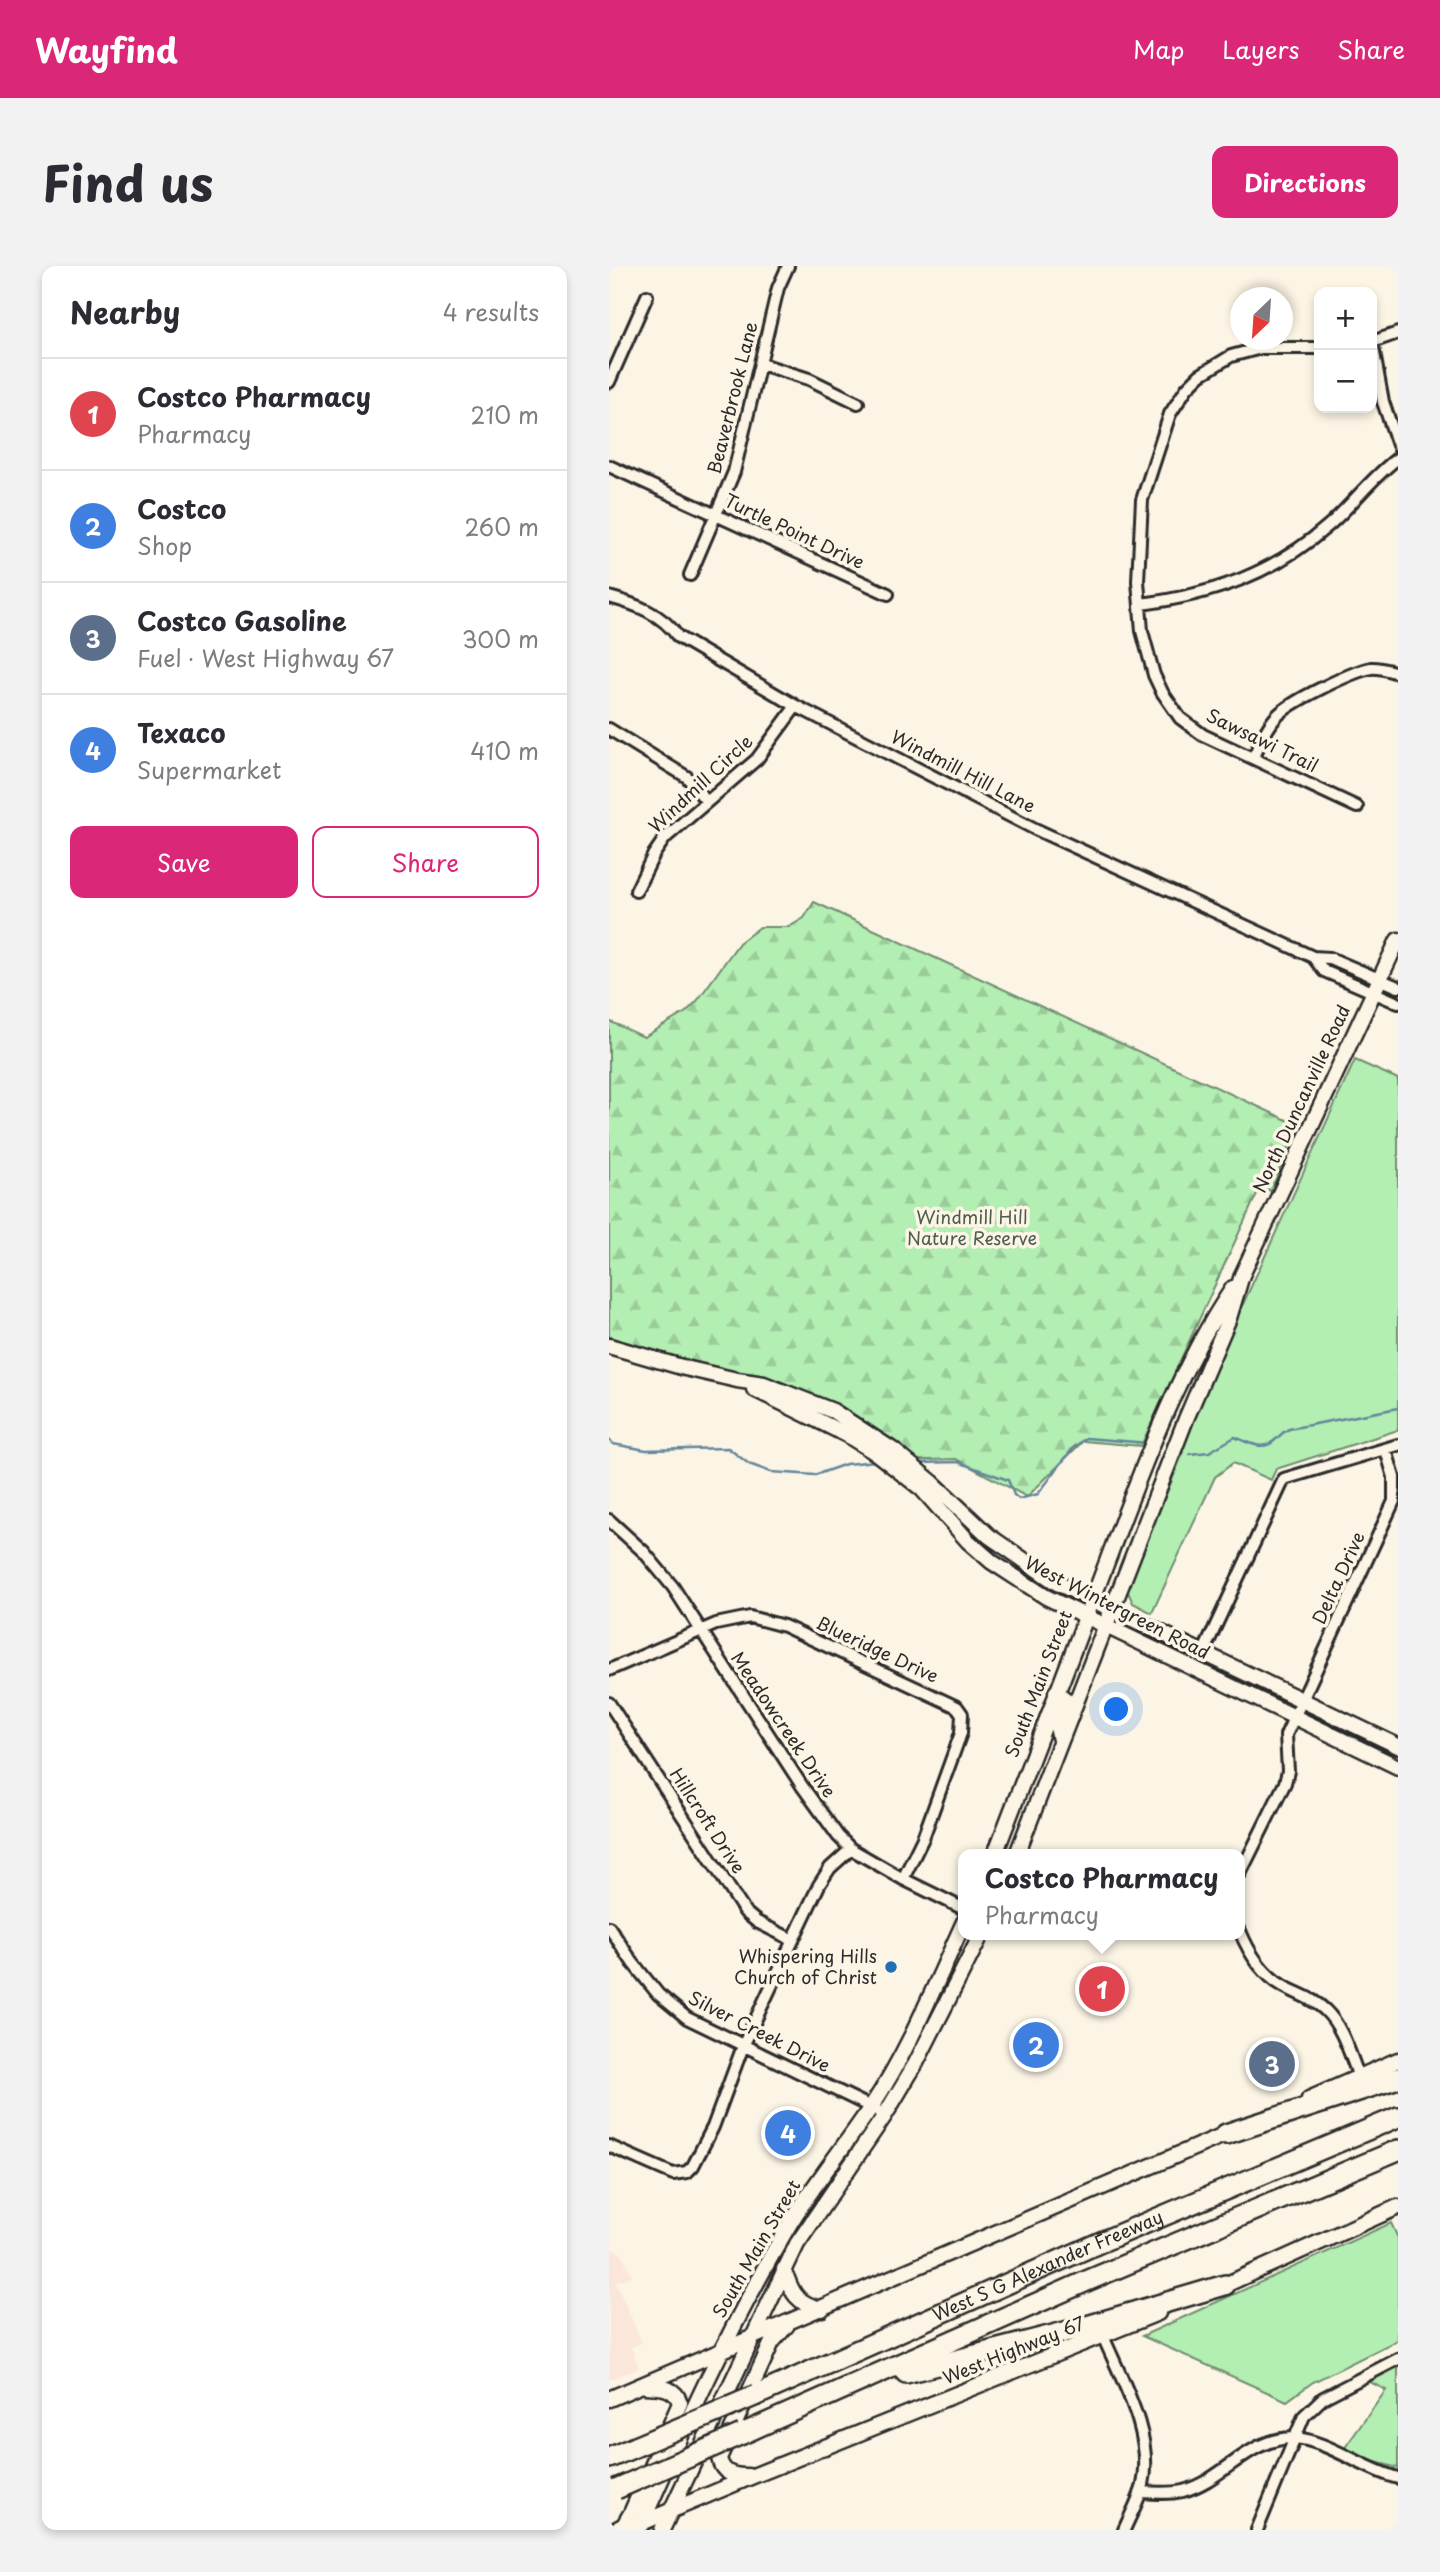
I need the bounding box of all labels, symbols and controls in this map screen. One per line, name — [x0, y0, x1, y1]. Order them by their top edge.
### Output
text: Wayfind — [35, 24, 178, 74]
text: Map — [1133, 31, 1184, 67]
text: Layers — [1222, 31, 1299, 67]
text: Share — [1337, 31, 1405, 67]
text: Find us — [42, 145, 213, 219]
button: Directions — [1212, 146, 1398, 218]
north arrow — [1230, 287, 1293, 350]
map controls — [1314, 287, 1377, 413]
button: + — [1314, 287, 1377, 350]
text: Nearby — [70, 289, 180, 334]
text: 4 results — [443, 294, 539, 329]
street label: Beaverbrook Lane — [700, 319, 764, 477]
button: − — [1314, 350, 1377, 413]
text: Costco Pharmacy — [137, 377, 371, 416]
text: 1 — [88, 397, 99, 432]
text: 210 m — [471, 397, 539, 432]
text: Pharmacy — [137, 416, 251, 451]
street label: Turtle Point Drive — [720, 486, 869, 575]
text: Costco — [137, 489, 226, 528]
text: 2 — [85, 509, 101, 544]
text: 260 m — [464, 509, 539, 544]
text: Shop — [137, 528, 192, 563]
text: Costco Gasoline — [137, 601, 347, 640]
text: 3 — [85, 621, 101, 656]
text: 300 m — [462, 621, 539, 656]
text: Fuel · West Highway 67 — [137, 640, 394, 675]
street label: Sawsawi Trail — [1202, 701, 1323, 778]
text: Texaco — [137, 713, 225, 752]
street label: Windmill Hill Lane — [887, 723, 1041, 819]
street label: Windmill Circle — [642, 727, 758, 838]
text: 4 — [85, 733, 101, 768]
text: 410 m — [470, 733, 539, 768]
text: Supermarket — [137, 752, 281, 787]
button: Save — [70, 826, 298, 898]
button: Share — [312, 826, 539, 898]
street label: North Duncanville Road — [1245, 1000, 1356, 1197]
park label: Windmill Hill Nature Reserve — [907, 1203, 1037, 1251]
street label: Delta Drive — [1304, 1527, 1371, 1628]
street label: West Wintergreen Road — [1020, 1548, 1215, 1665]
street label: South Main Street — [997, 1606, 1078, 1761]
street label: Blueridge Drive — [812, 1608, 943, 1689]
street label: Meadowcreek Drive — [725, 1646, 843, 1803]
your location — [1099, 1692, 1133, 1726]
street label: Hillcroft Drive — [664, 1762, 753, 1878]
popup — [958, 1849, 1245, 1940]
text: Costco Pharmacy — [985, 1858, 1218, 1897]
text: Pharmacy — [985, 1897, 1099, 1932]
place label: Whispering Hills Church of Christ — [734, 1942, 877, 1990]
marker: Whispering Hills Church of Christ — [883, 1959, 899, 1975]
pin: 1 — [1079, 1963, 1125, 2015]
street label: Silver Creek Drive — [684, 1983, 835, 2078]
pin: 2 — [1013, 2019, 1059, 2071]
pin: 3 — [1249, 2038, 1295, 2090]
pin: 4 — [765, 2107, 811, 2159]
street label: South Main Street — [705, 2174, 806, 2322]
street label: West S G Alexander Freeway — [928, 2203, 1167, 2327]
street label: West Highway 67 — [938, 2309, 1089, 2390]

